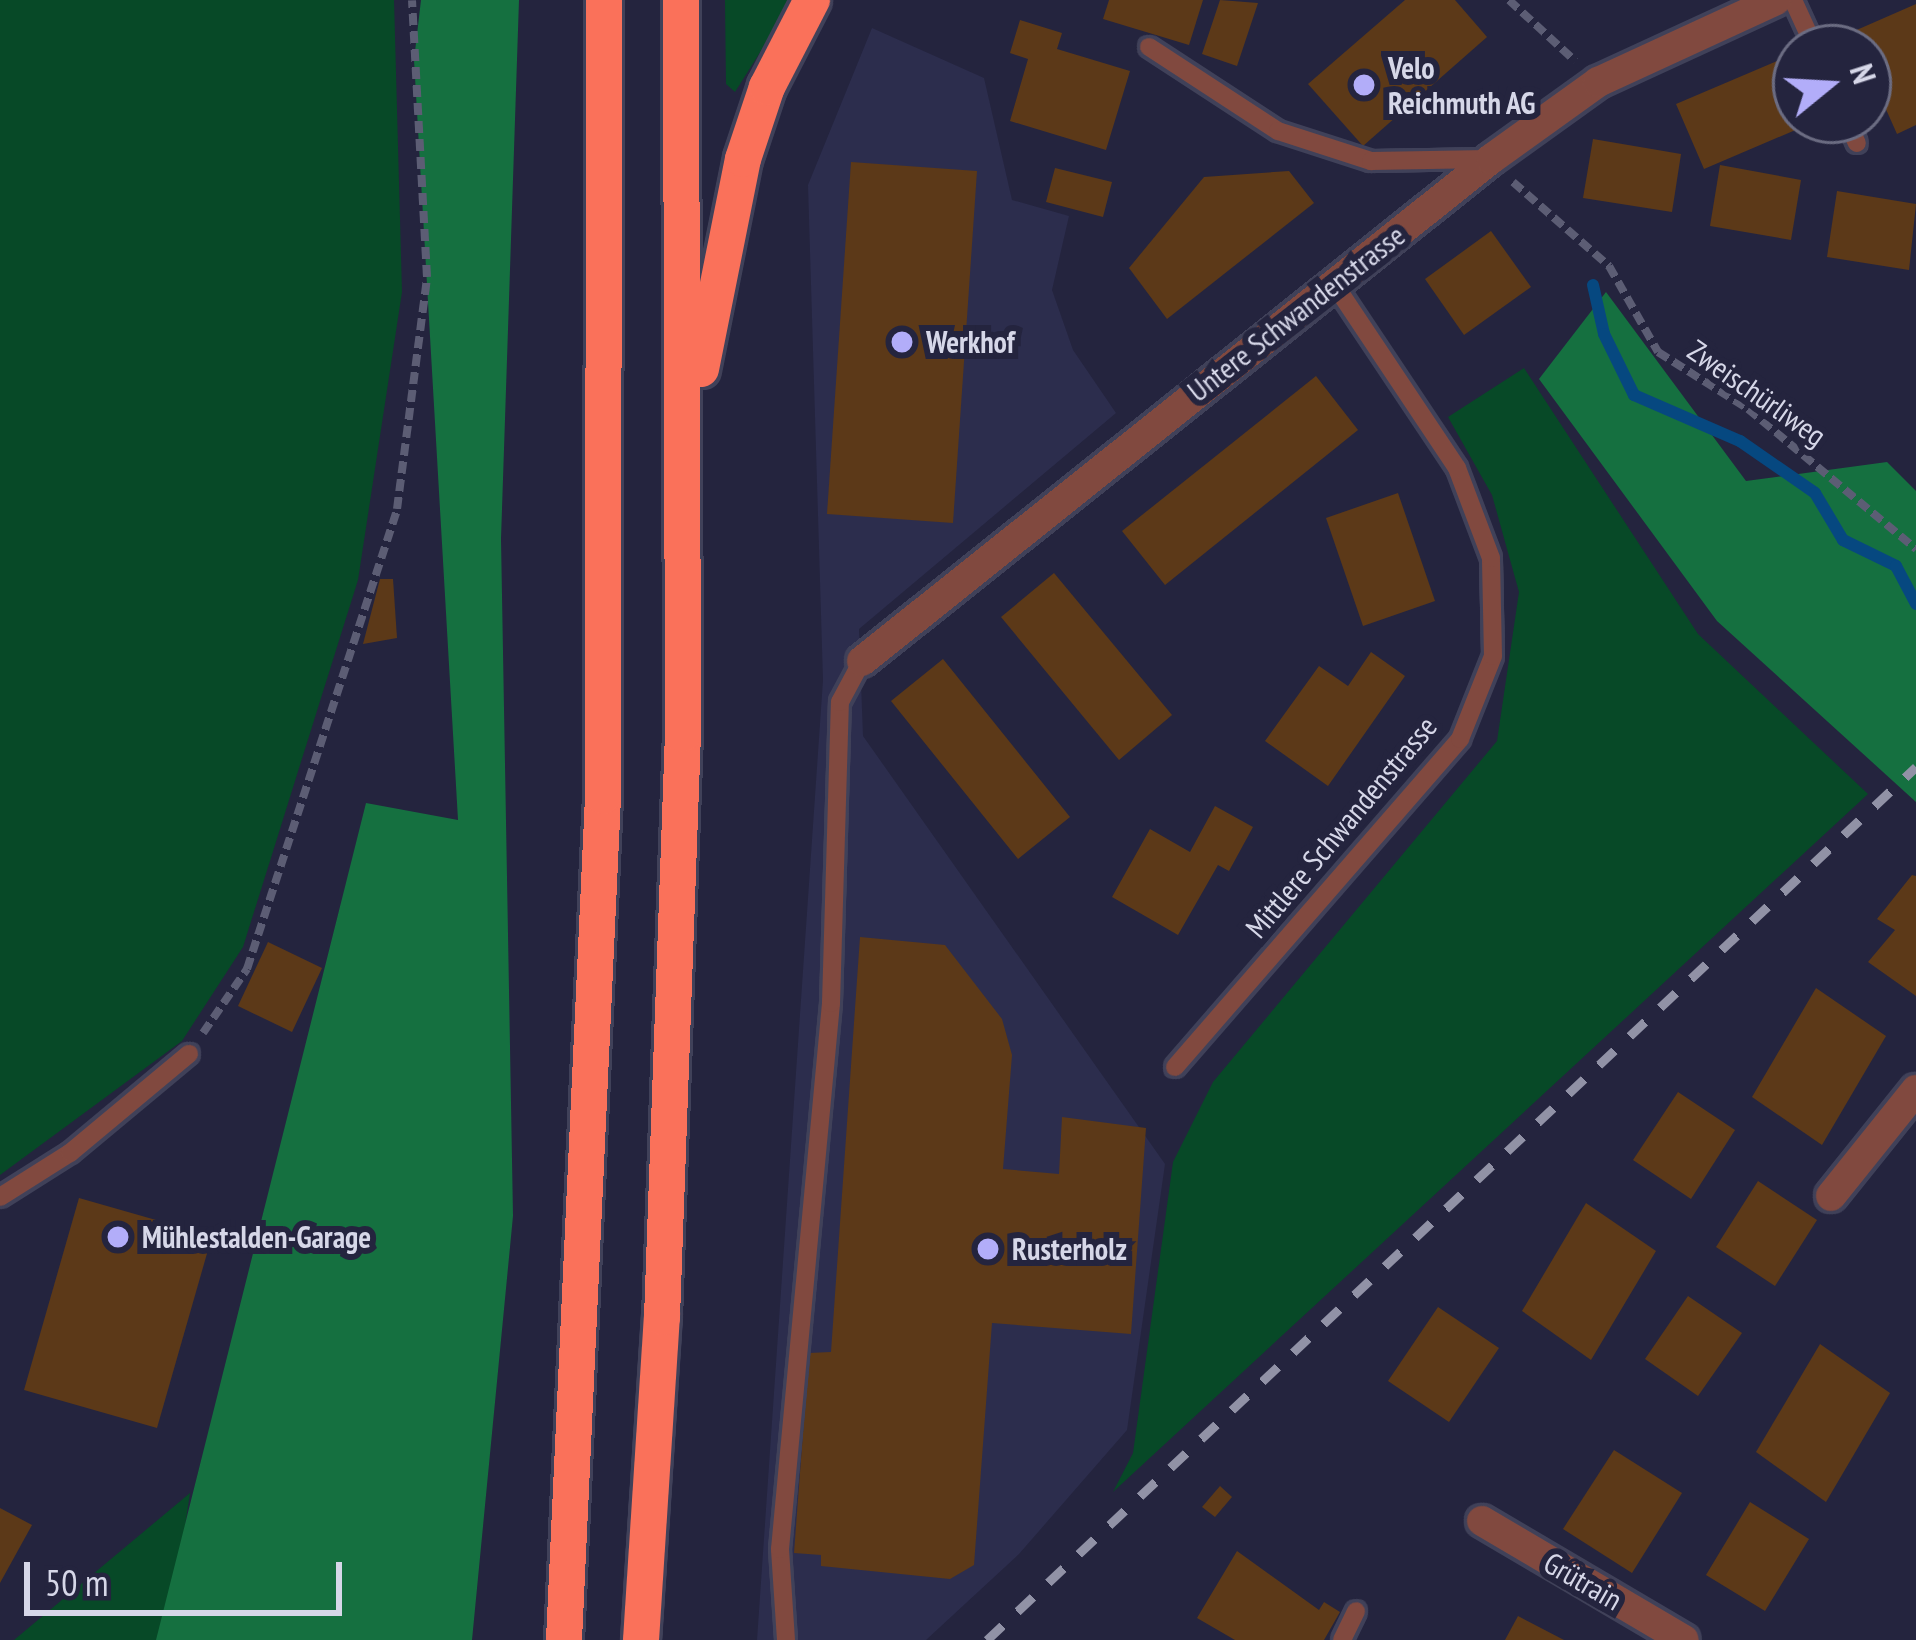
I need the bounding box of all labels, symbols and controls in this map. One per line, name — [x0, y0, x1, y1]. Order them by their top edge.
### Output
north arrow — [1772, 24, 1892, 144]
place label: Velo Reichmuth AG — [1388, 50, 1536, 121]
text: N — [1841, 59, 1887, 89]
marker: Velo Reichmuth AG — [1351, 72, 1377, 98]
street label: Untere Schwandenstrasse — [1180, 217, 1412, 409]
place label: Werkhof — [926, 324, 1015, 360]
marker: Werkhof — [889, 329, 915, 355]
street label: Zweischürliweg — [1681, 332, 1833, 454]
street label: Mittlere Schwandenstrasse — [1238, 709, 1444, 945]
place label: Mühlestalden-Garage — [142, 1219, 371, 1255]
marker: Mühlestalden-Garage — [105, 1224, 131, 1250]
place label: Rusterholz — [1012, 1231, 1127, 1267]
marker: Rusterholz — [975, 1236, 1001, 1262]
scale bar — [30, 1538, 348, 1612]
street label: Grütrain — [1538, 1544, 1628, 1618]
text: 50 m — [45, 1559, 108, 1606]

